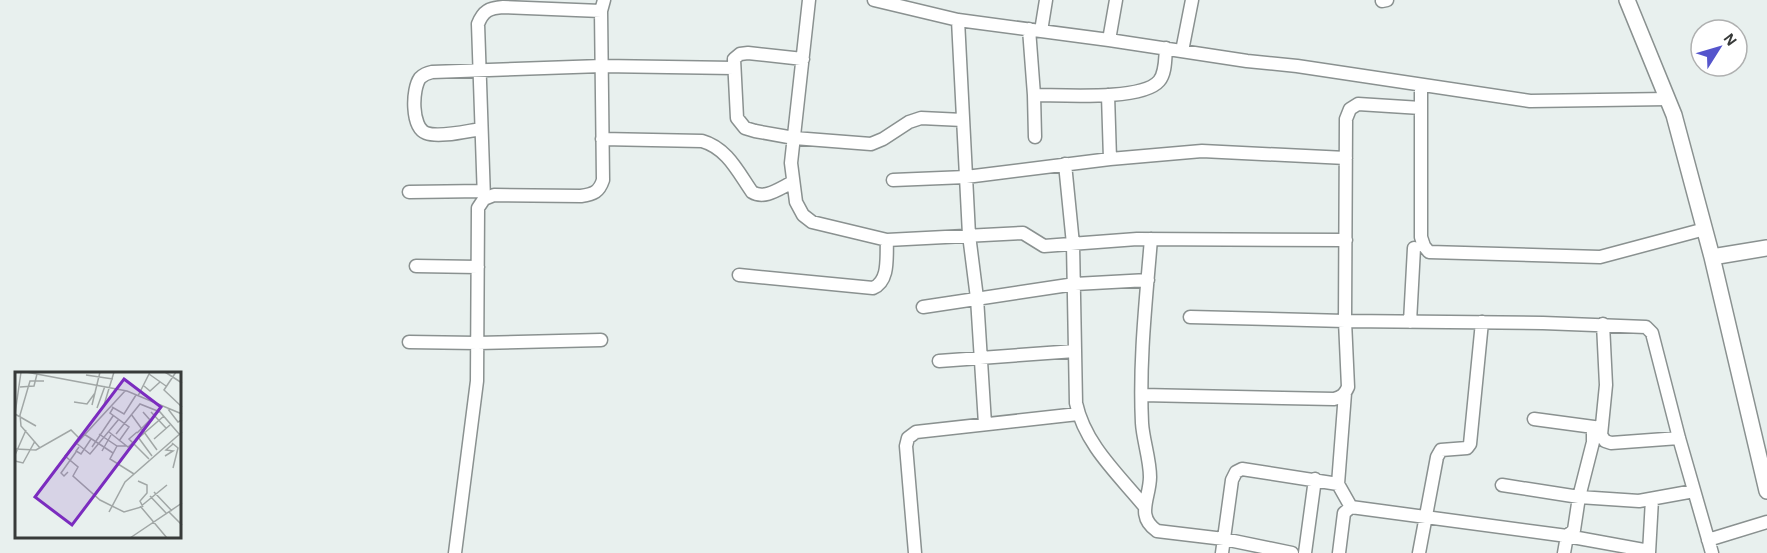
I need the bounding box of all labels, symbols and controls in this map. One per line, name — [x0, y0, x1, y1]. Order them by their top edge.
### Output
north arrow — [1689, 18, 1749, 78]
text: N — [1720, 30, 1740, 49]
inset map — [15, 372, 182, 538]

